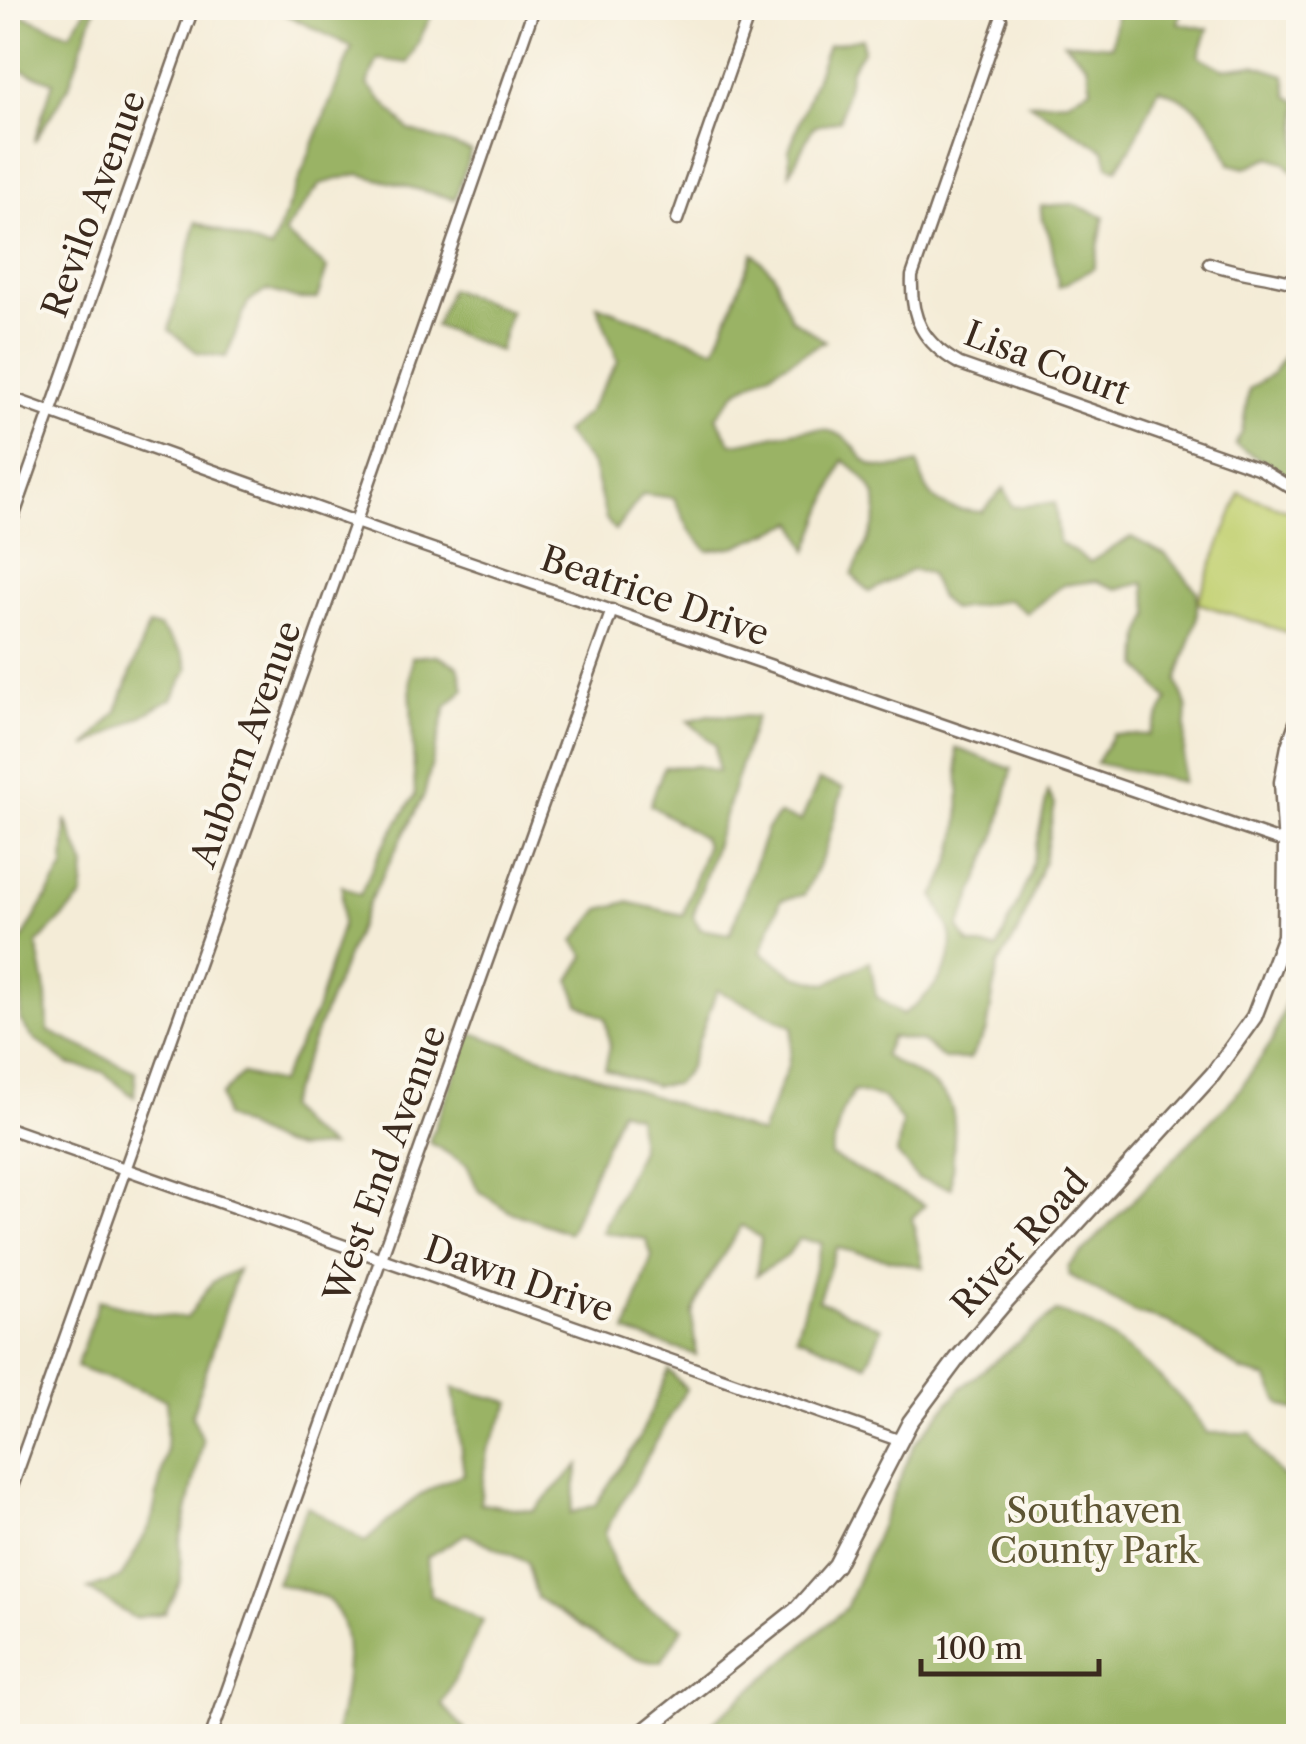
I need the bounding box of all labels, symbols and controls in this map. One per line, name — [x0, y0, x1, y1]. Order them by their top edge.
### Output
street label: Revilo Avenue — [33, 85, 154, 323]
street label: Lisa Court — [959, 311, 1136, 414]
street label: Beatrice Drive — [535, 536, 775, 655]
street label: Auborn Avenue — [181, 615, 310, 874]
street label: West End Avenue — [314, 1020, 455, 1309]
street label: River Road — [942, 1160, 1097, 1325]
street label: Dawn Drive — [419, 1226, 619, 1331]
park label: Southaven County Park — [990, 1489, 1200, 1572]
scale bar — [921, 1614, 1098, 1676]
text: 100 m — [936, 1630, 1023, 1667]

